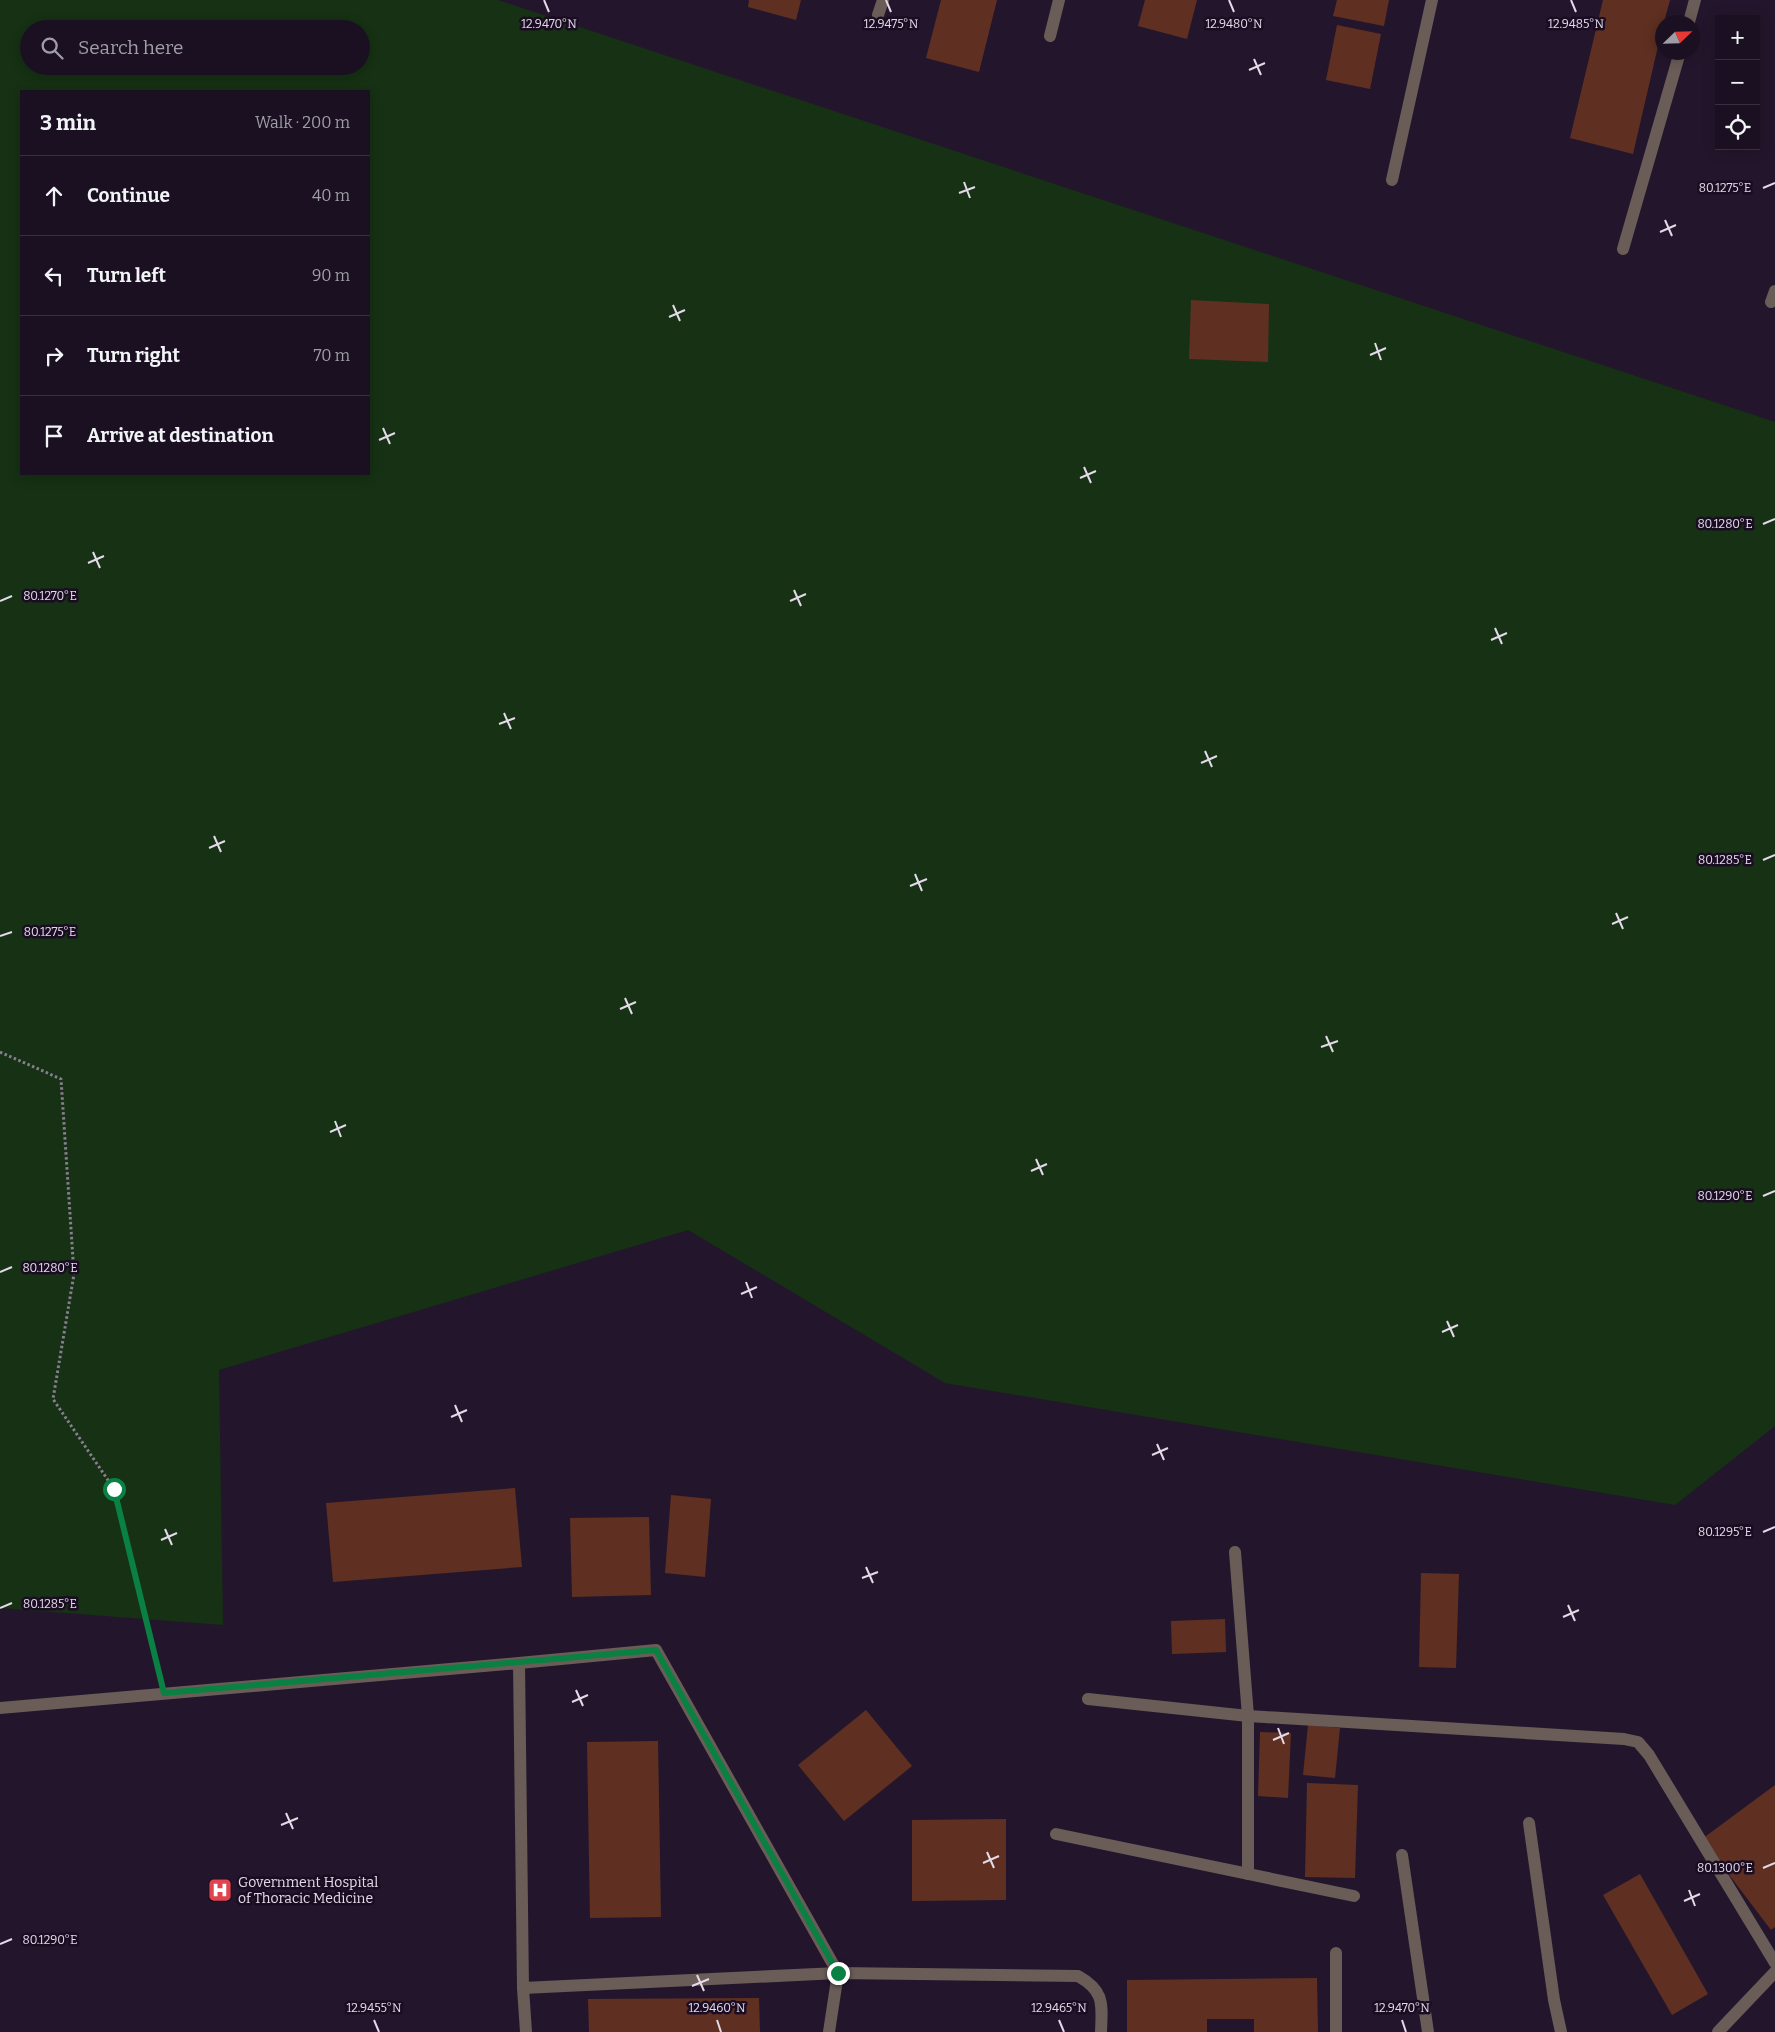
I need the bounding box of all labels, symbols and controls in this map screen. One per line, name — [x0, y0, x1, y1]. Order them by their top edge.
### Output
north arrow — [1655, 15, 1700, 60]
map controls — [1715, 15, 1760, 150]
button: + — [1715, 15, 1760, 60]
text: 12.9470°N — [521, 17, 577, 31]
text: 12.9475°N — [864, 17, 919, 31]
text: 12.9480°N — [1205, 17, 1263, 31]
text: 12.9485°N — [1548, 17, 1604, 31]
search box — [20, 20, 370, 75]
icon: search — [38, 34, 66, 62]
text: Search here — [78, 36, 183, 59]
button: − — [1715, 60, 1760, 105]
button: locate — [1715, 105, 1760, 150]
text: 3 min — [40, 110, 96, 136]
text: Walk · 200 m — [255, 113, 350, 132]
text: 80.1275°E — [1699, 181, 1751, 195]
icon: ahead — [40, 182, 68, 210]
text: Continue — [87, 184, 170, 207]
text: 40 m — [312, 186, 350, 205]
icon: left — [40, 262, 68, 290]
text: Turn left — [87, 264, 166, 287]
text: 90 m — [312, 266, 350, 285]
icon: right — [40, 342, 68, 370]
text: Turn right — [87, 344, 180, 367]
text: 70 m — [314, 346, 350, 365]
icon: arrive — [40, 422, 68, 450]
text: Arrive at destination — [87, 424, 274, 447]
text: 80.1280°E — [1697, 517, 1753, 531]
text: 80.1270°E — [23, 589, 77, 603]
text: 80.1285°E — [1698, 853, 1752, 867]
text: 80.1275°E — [24, 925, 76, 939]
text: 80.1290°E — [1697, 1189, 1753, 1203]
text: 80.1280°E — [22, 1261, 78, 1275]
route start — [103, 1478, 126, 1501]
text: 80.1295°E — [1698, 1525, 1752, 1539]
text: 80.1285°E — [23, 1597, 77, 1611]
text: 80.1300°E — [1697, 1861, 1753, 1875]
place label: Government Hospital of Thoracic Medicine — [238, 1874, 378, 1907]
hospital icon: Government Hospital of Thoracic Medicine — [207, 1877, 233, 1903]
text: 80.1290°E — [22, 1933, 78, 1947]
route end — [827, 1962, 850, 1985]
text: 12.9455°N — [346, 2001, 402, 2015]
text: 12.9460°N — [688, 2001, 746, 2015]
text: 12.9465°N — [1031, 2001, 1087, 2015]
text: 12.9470°N — [1374, 2001, 1430, 2015]

